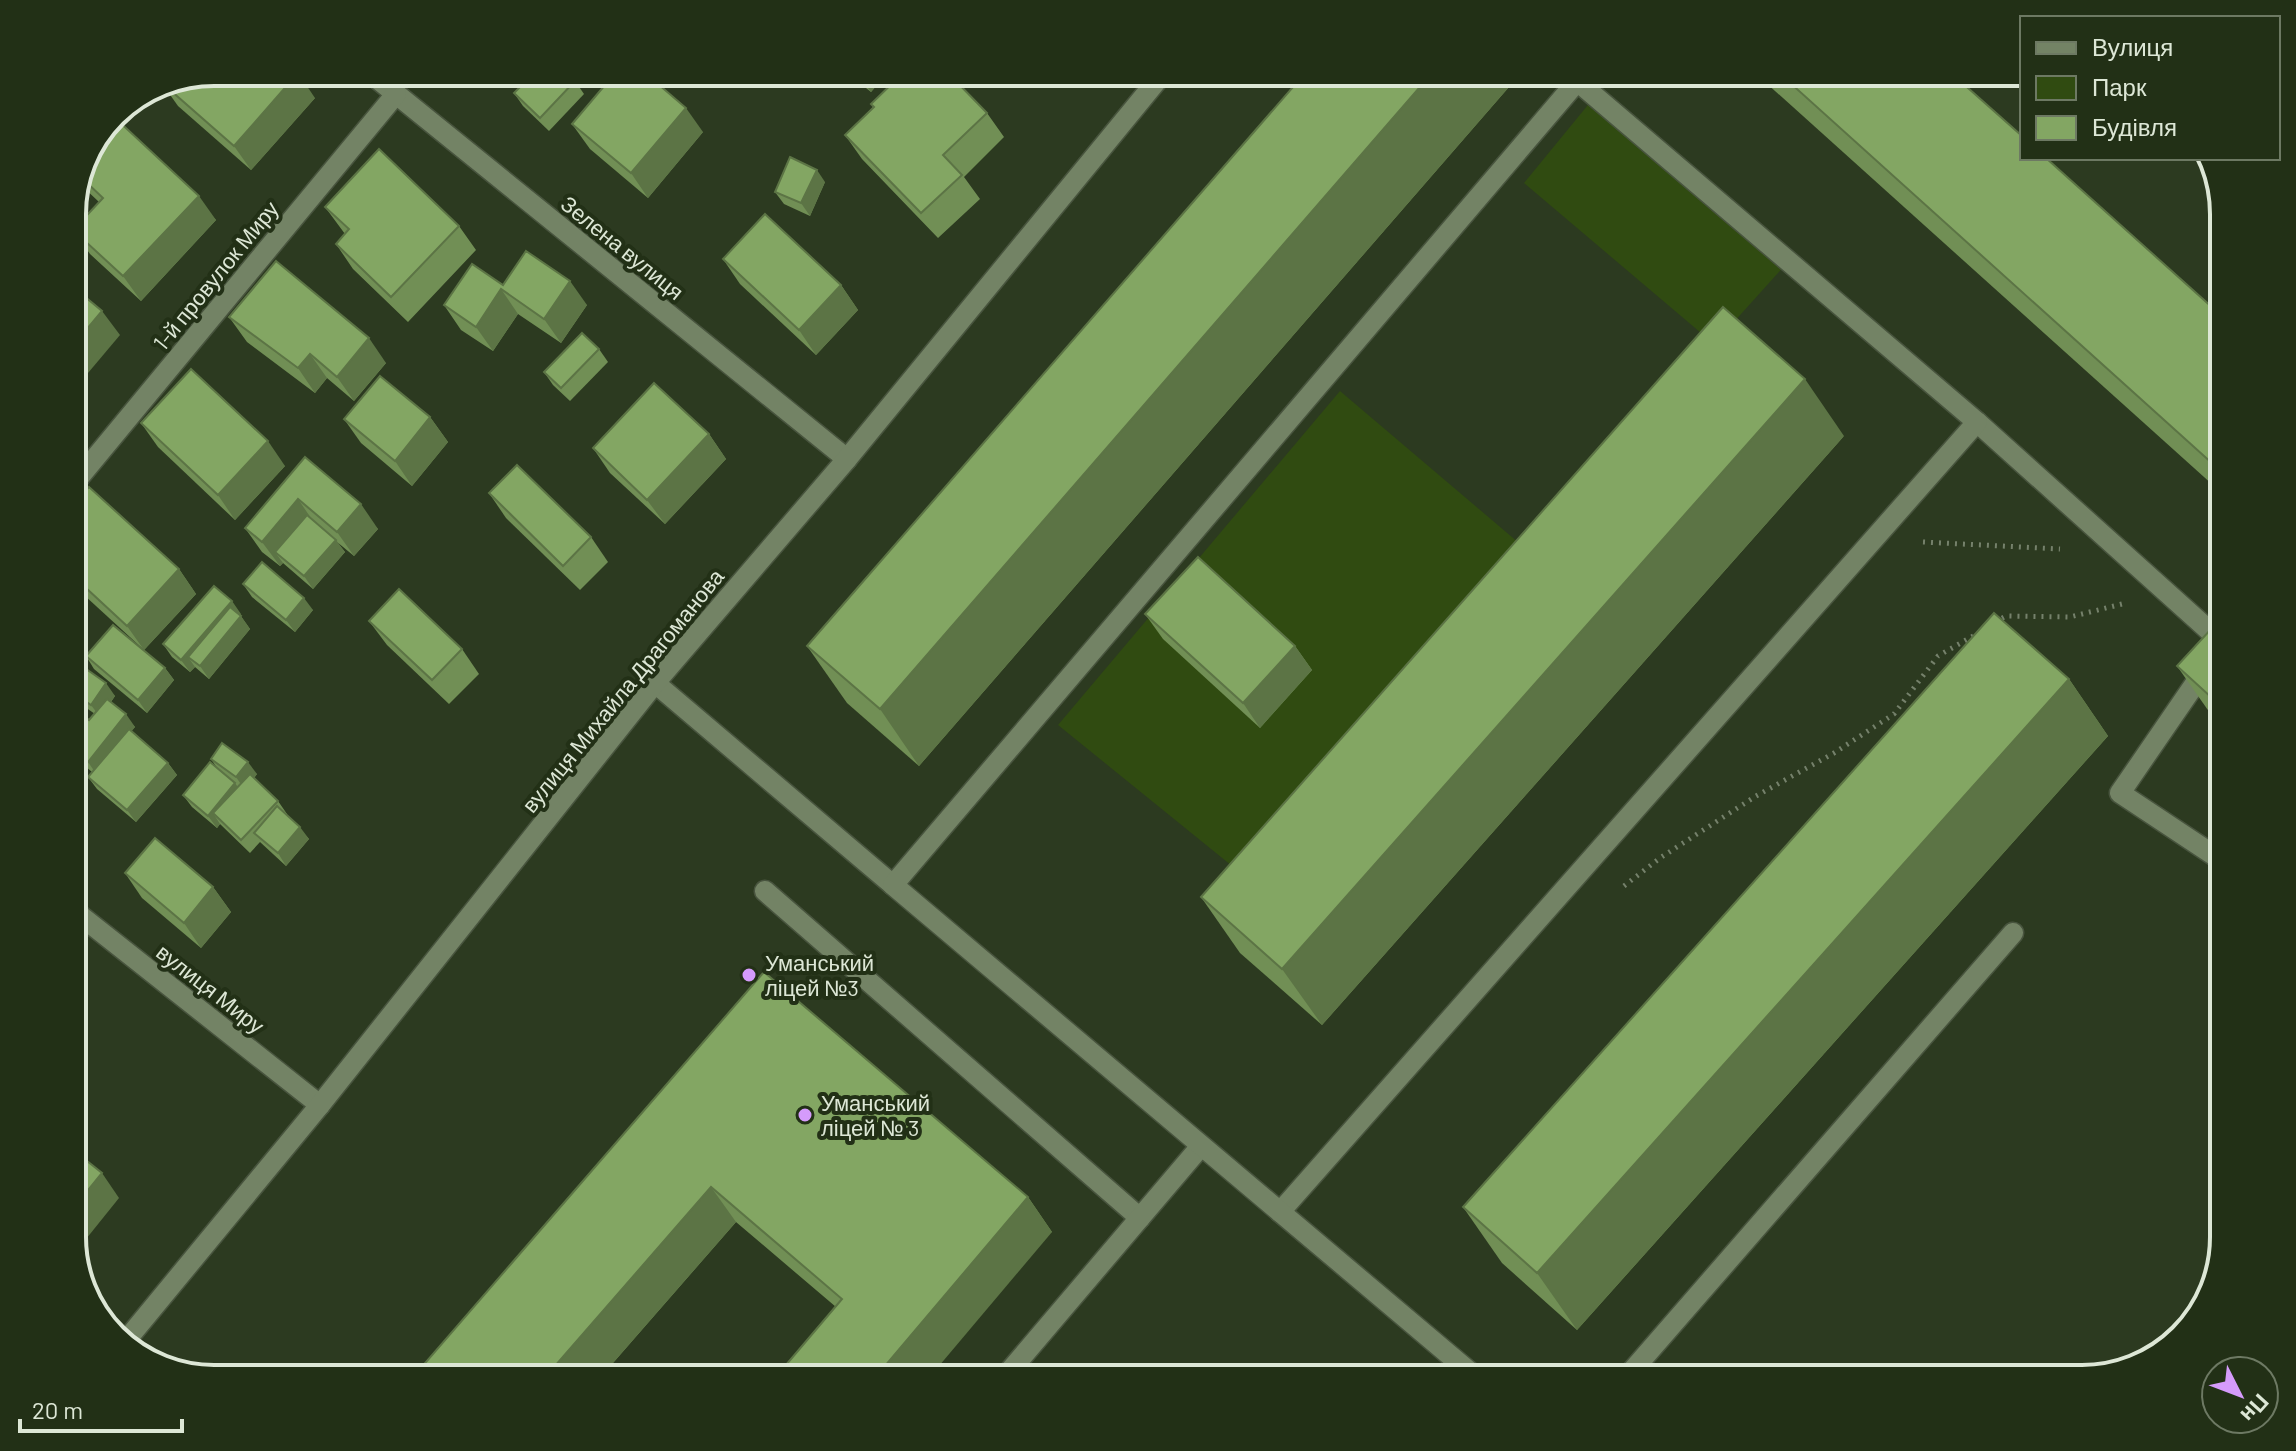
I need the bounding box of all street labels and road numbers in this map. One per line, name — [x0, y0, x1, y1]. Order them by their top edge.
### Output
street label: Зелена вулиця — [556, 190, 689, 305]
street label: 1-й провулок Миру — [147, 195, 284, 355]
street label: вулиця Михайла Драгоманова — [516, 562, 730, 818]
street label: вулиця Миру — [151, 938, 270, 1039]

